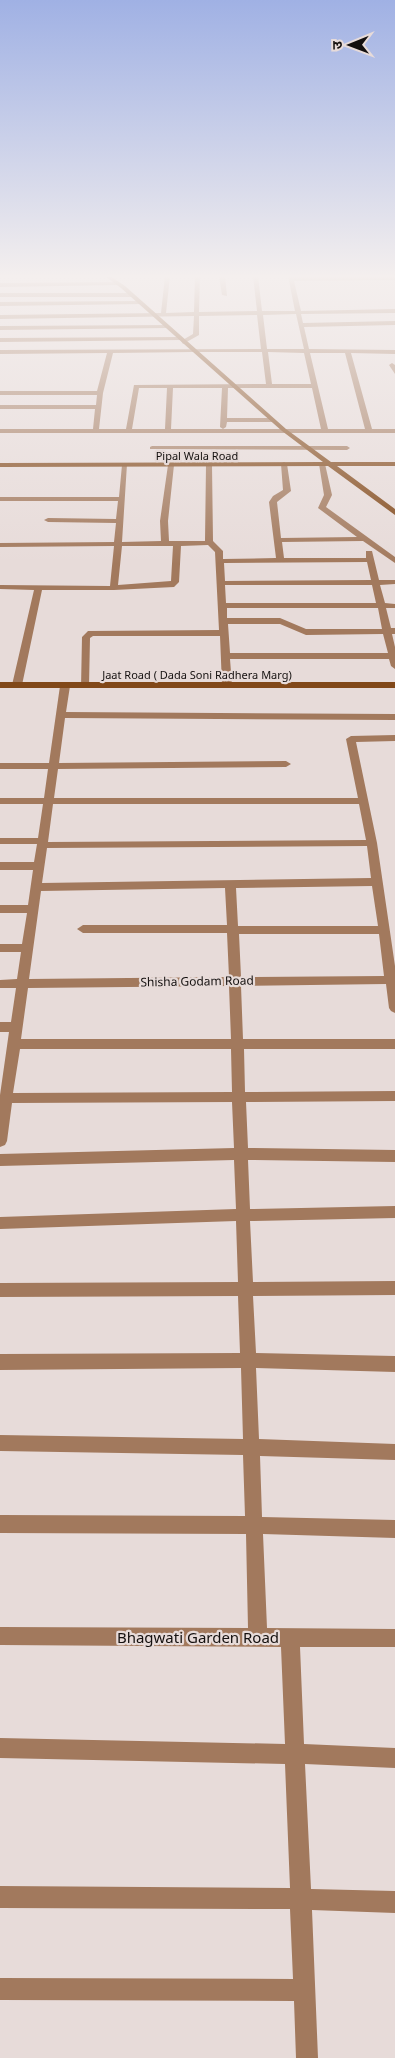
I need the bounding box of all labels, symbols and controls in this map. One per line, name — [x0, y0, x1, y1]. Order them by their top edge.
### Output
north arrow — [325, 20, 375, 70]
text: उ — [327, 40, 346, 50]
street label: Pipal Wala Road — [156, 448, 238, 463]
street label: Jaat Road ( Dada Soni Radhera Marg) — [101, 667, 292, 682]
street label: Shisha Godam Road — [140, 972, 254, 990]
street label: Bhagwati Garden Road — [117, 1627, 279, 1647]

